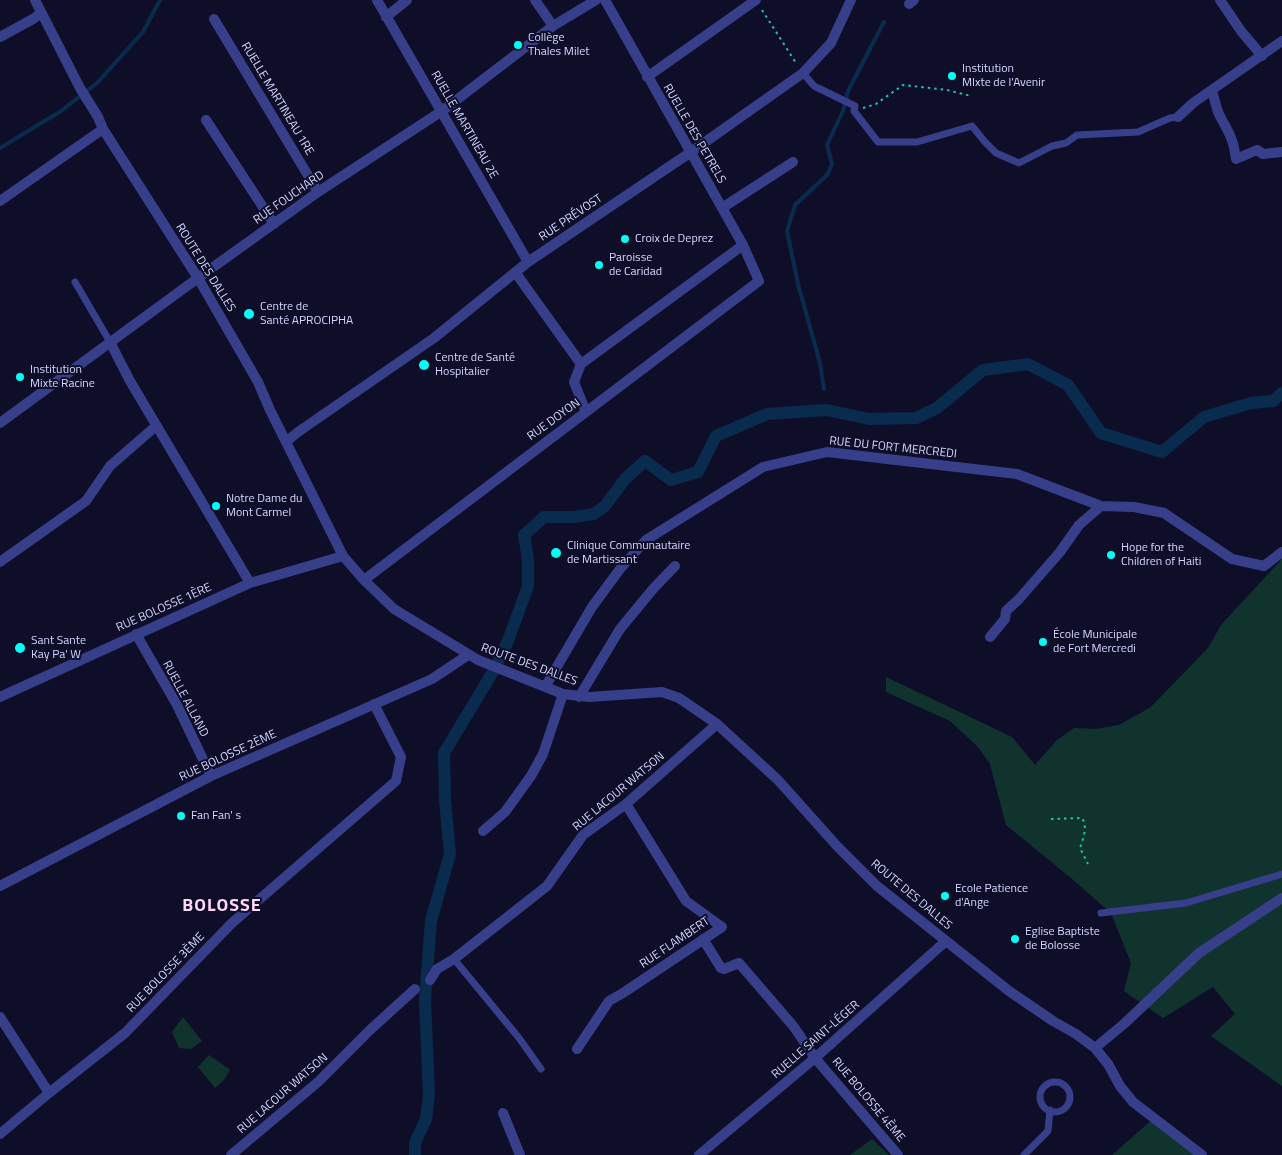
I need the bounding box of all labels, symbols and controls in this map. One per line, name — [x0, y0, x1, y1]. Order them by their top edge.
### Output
place label: Collège Thales Milet — [528, 31, 590, 59]
marker: Collège Thales Milet — [512, 39, 524, 51]
street label: RUELLE MARTINEAU 1RE — [238, 40, 316, 158]
place label: Institution MIxte de l'Avenir — [962, 62, 1045, 90]
street label: RUELLE MARTINEAU 2E — [427, 69, 501, 181]
marker: Institution MIxte de l'Avenir — [946, 70, 958, 82]
street label: RUELLE DES PETRELS — [660, 82, 728, 186]
street label: RUE FOUCHARD — [251, 168, 327, 228]
street label: RUE PRÉVOST — [537, 192, 605, 244]
street label: ROUTE DES DALLES — [172, 221, 238, 315]
place label: Croix de Deprez — [635, 232, 713, 246]
marker: Croix de Deprez — [619, 233, 631, 245]
place label: Paroisse de Caridad — [609, 251, 662, 279]
marker: Paroisse de Caridad — [593, 259, 605, 271]
place label: Centre de Santé APROCIPHA — [260, 300, 353, 328]
marker: Centre de Santé APROCIPHA — [242, 307, 256, 321]
place label: Centre de Santé Hospitalier — [435, 351, 515, 379]
marker: Centre de Santé Hospitalier — [417, 358, 431, 372]
place label: Institution Mixte Racine — [30, 363, 95, 391]
marker: Institution Mixte Racine — [14, 371, 26, 383]
street label: RUE DOYON — [525, 396, 583, 444]
street label: RUE DU FORT MERCREDI — [829, 434, 957, 462]
place label: Notre Dame du Mont Carmel — [226, 492, 302, 520]
marker: Notre Dame du Mont Carmel — [210, 500, 222, 512]
place label: Clinique Communautaire de Martissant — [567, 539, 690, 567]
place label: Hope for the Children of Haiti — [1121, 541, 1201, 569]
marker: Clinique Communautaire de Martissant — [549, 546, 563, 560]
marker: Hope for the Children of Haiti — [1105, 549, 1117, 561]
street label: RUE BOLOSSE 1ÈRE — [114, 581, 214, 635]
place label: École Municipale de Fort Mercredi — [1053, 628, 1137, 656]
place label: Sant Sante Kay Pa' W — [31, 634, 86, 662]
marker: École Municipale de Fort Mercredi — [1037, 636, 1049, 648]
marker: Sant Sante Kay Pa' W — [13, 641, 27, 655]
street label: ROUTE DES DALLES — [479, 641, 579, 689]
street label: RUELLE ALLAND — [159, 658, 211, 740]
street label: RUE BOLOSSE 2ÈME — [177, 727, 279, 785]
street label: RUE LACOUR WATSON — [570, 750, 668, 834]
place label: Fan Fan' s — [191, 809, 241, 823]
marker: Fan Fan' s — [175, 810, 187, 822]
street label: ROUTE DES DALLES — [868, 857, 954, 933]
place label: Ecole Patience d'Ange — [955, 882, 1028, 910]
marker: Ecole Patience d'Ange — [939, 890, 951, 902]
district label: BOLOSSE — [181, 896, 263, 918]
street label: RUE FLAMBERT — [637, 914, 713, 972]
place label: Eglise Baptiste de Bolosse — [1025, 925, 1100, 953]
street label: RUE BOLOSSE 3ÈME — [124, 930, 208, 1016]
marker: Eglise Baptiste de Bolosse — [1009, 933, 1021, 945]
street label: RUELLE SAINT-LÉGER — [769, 998, 863, 1082]
street label: RUE LACOUR WATSON — [235, 1051, 331, 1137]
street label: RUE BOLOSSE 4ÈME — [829, 1055, 907, 1145]

